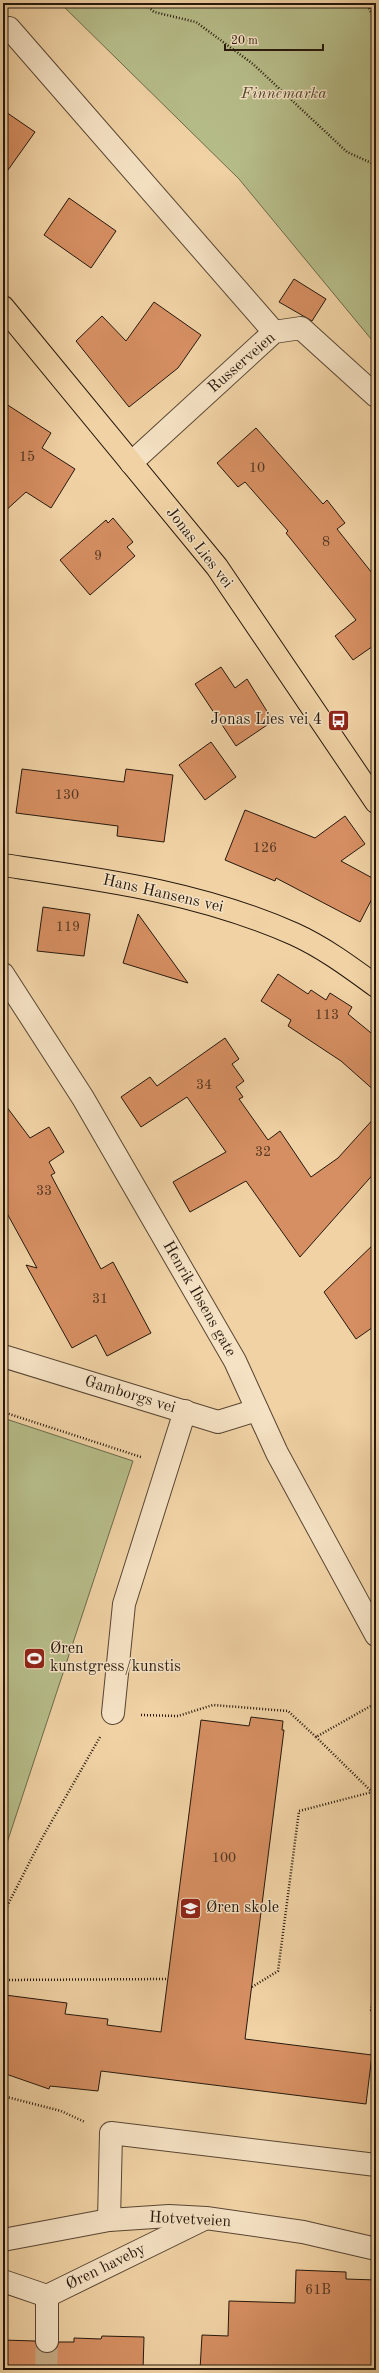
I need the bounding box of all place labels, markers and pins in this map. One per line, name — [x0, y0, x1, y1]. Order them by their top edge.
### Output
bus stop icon: Jonas Lies vei 4 — [325, 707, 351, 733]
place label: Jonas Lies vei 4 — [210, 712, 322, 728]
place label: Øren kunstgress/kunstis — [50, 1641, 181, 1675]
sports icon: Øren kunstgress/kunstis — [22, 1645, 48, 1671]
school or university icon: Øren skole — [177, 1895, 203, 1921]
place label: Øren skole — [206, 1900, 279, 1916]

